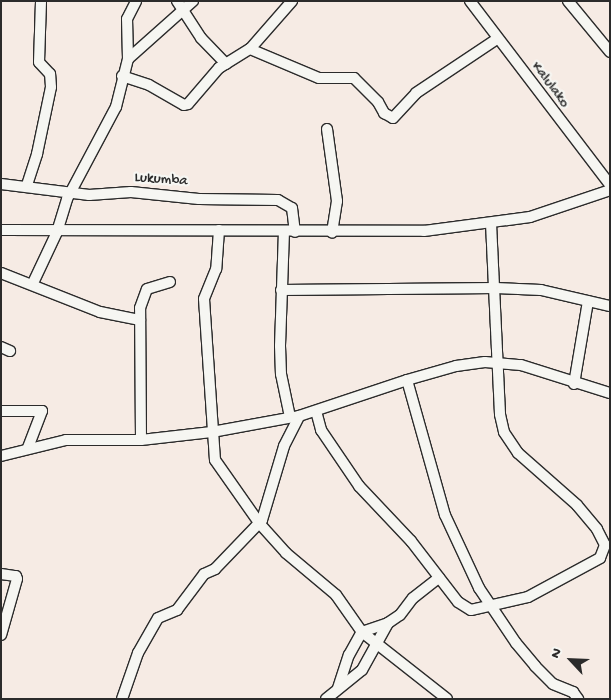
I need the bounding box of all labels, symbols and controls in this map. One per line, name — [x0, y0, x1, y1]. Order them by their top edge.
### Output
street label: Kalulako — [527, 58, 573, 112]
street label: Lukumba — [134, 169, 188, 191]
north arrow — [546, 635, 596, 685]
text: N — [547, 646, 567, 661]

